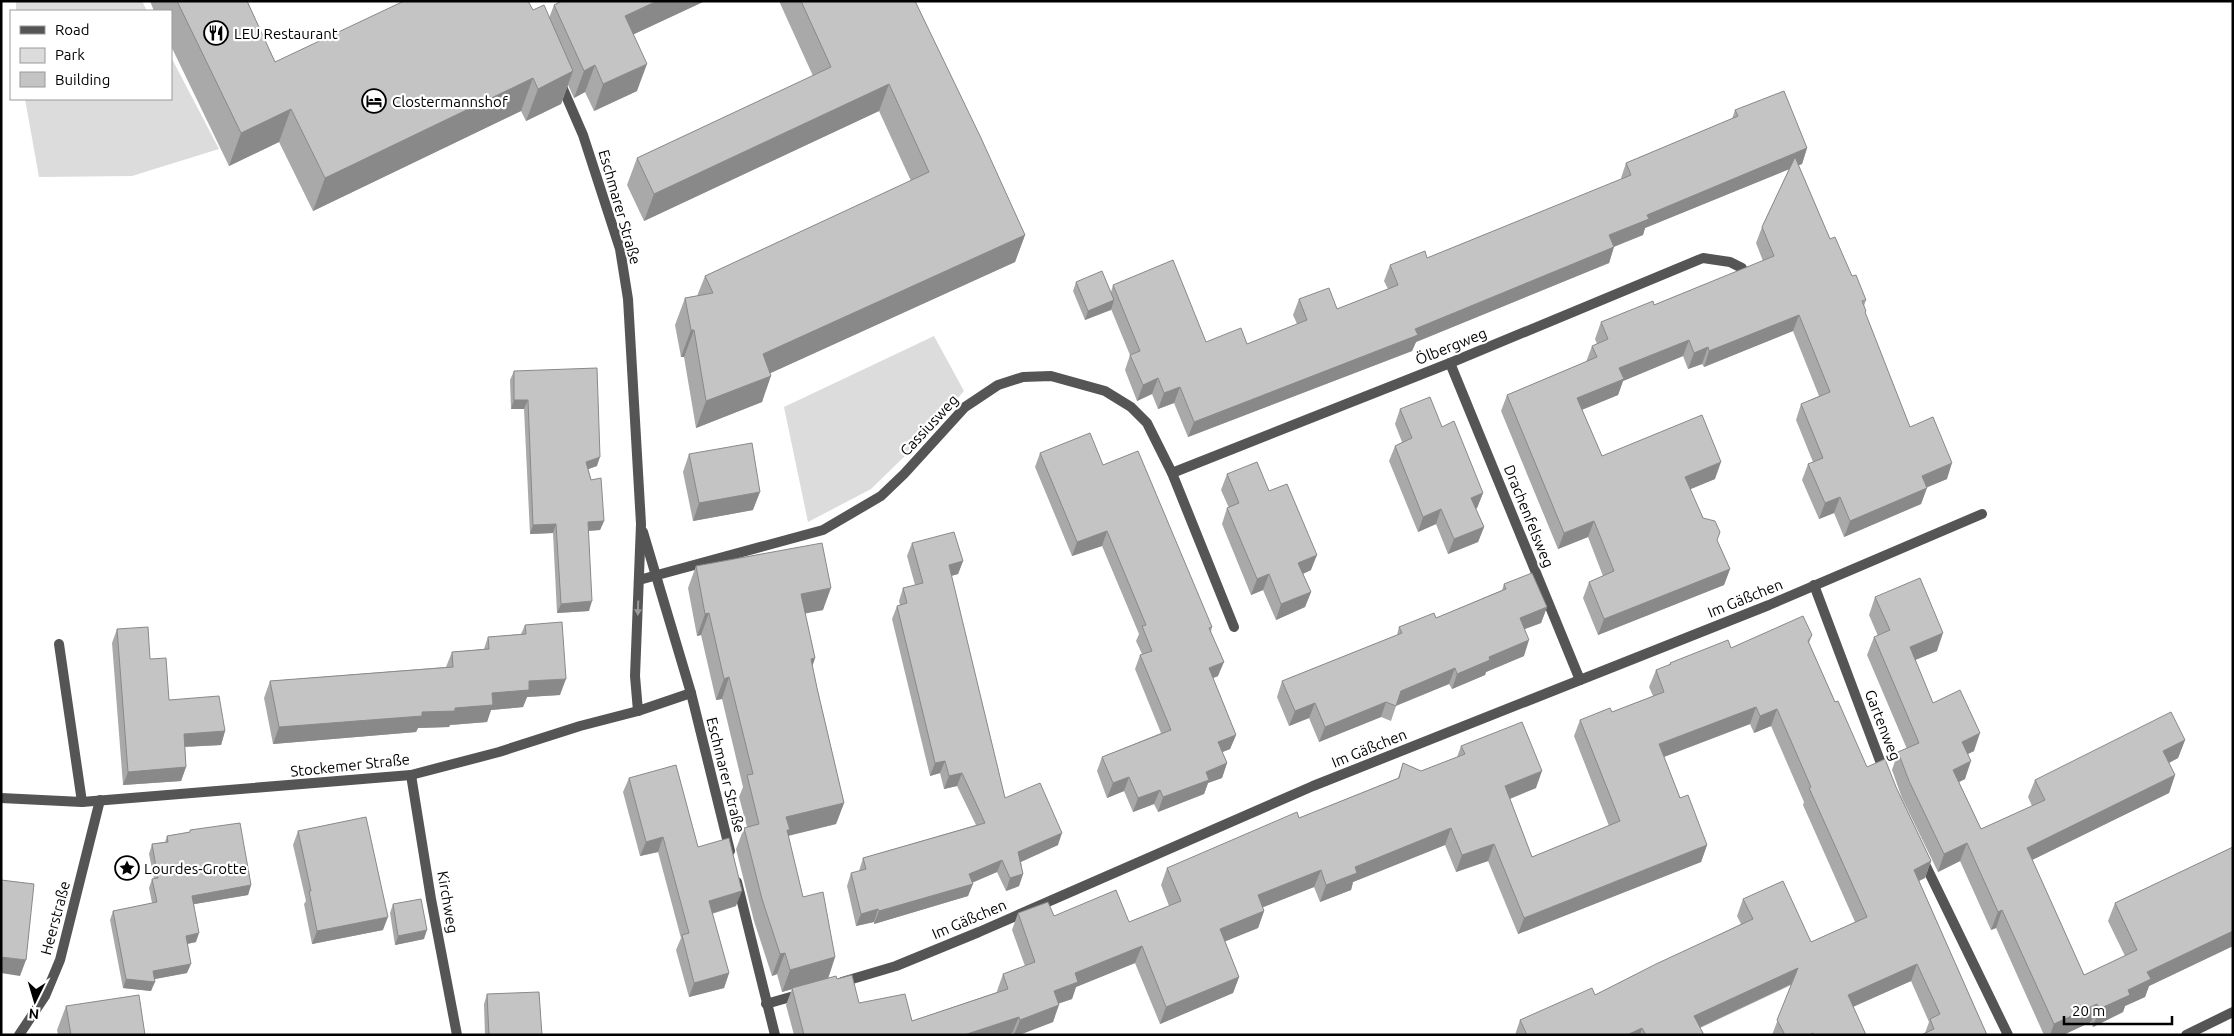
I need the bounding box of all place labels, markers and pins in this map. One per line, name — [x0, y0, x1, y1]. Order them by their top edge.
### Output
restaurant icon: LEU Restaurant — [203, 20, 229, 46]
place label: LEU Restaurant — [234, 25, 338, 42]
hotel icon: Clostermannshof — [361, 88, 387, 114]
place label: Clostermannshof — [392, 93, 508, 110]
place icon: Lourdes-Grotte — [114, 855, 140, 881]
place label: Lourdes-Grotte — [144, 860, 247, 877]

